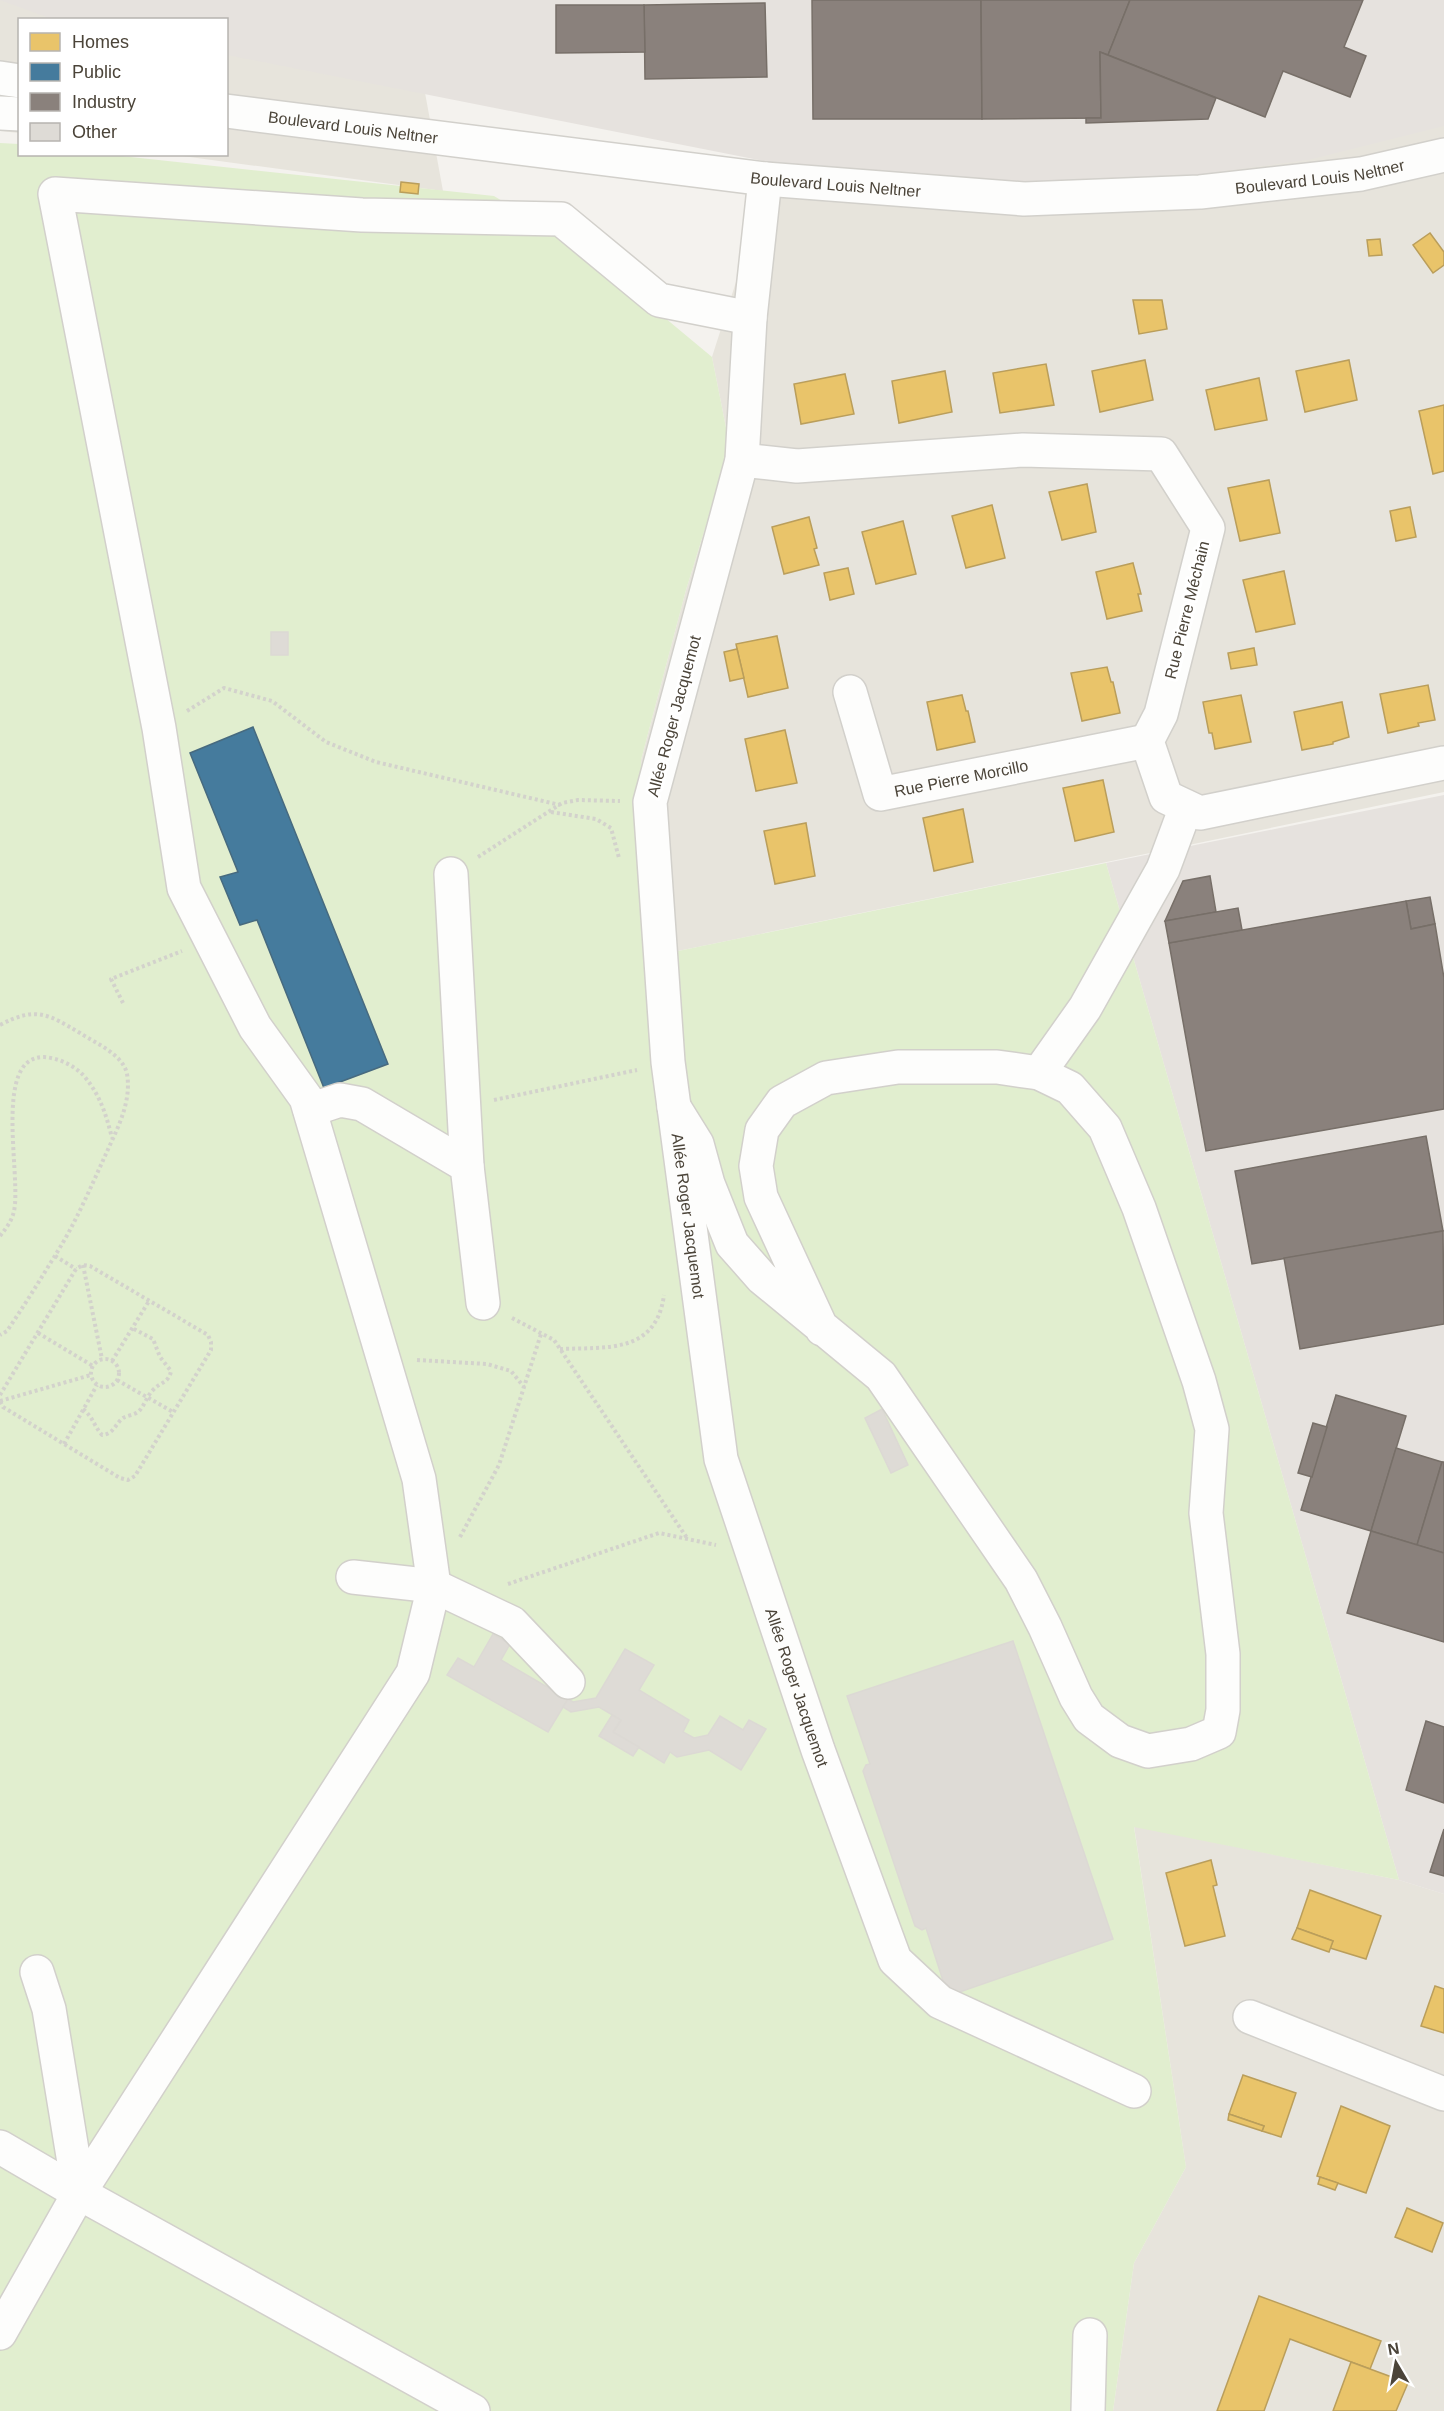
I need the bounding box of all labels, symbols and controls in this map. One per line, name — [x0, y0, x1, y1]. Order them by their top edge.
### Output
legend — [18, 18, 228, 156]
text: Homes — [72, 32, 129, 52]
text: Public — [72, 62, 121, 82]
text: Industry — [72, 92, 136, 112]
street label: Boulevard Louis Neltner — [267, 108, 440, 146]
text: Other — [72, 122, 117, 142]
street label: Boulevard Louis Neltner — [1234, 156, 1407, 197]
street label: Boulevard Louis Neltner — [749, 169, 922, 200]
street label: Rue Pierre Méchain — [1162, 539, 1212, 681]
street label: Allée Roger Jacquemot — [644, 633, 704, 799]
street label: Rue Pierre Morcillo — [893, 756, 1030, 799]
street label: Allée Roger Jacquemot — [669, 1132, 708, 1300]
street label: Allée Roger Jacquemot — [763, 1606, 832, 1770]
north arrow — [1366, 2333, 1426, 2393]
text: N — [1386, 2339, 1401, 2358]

